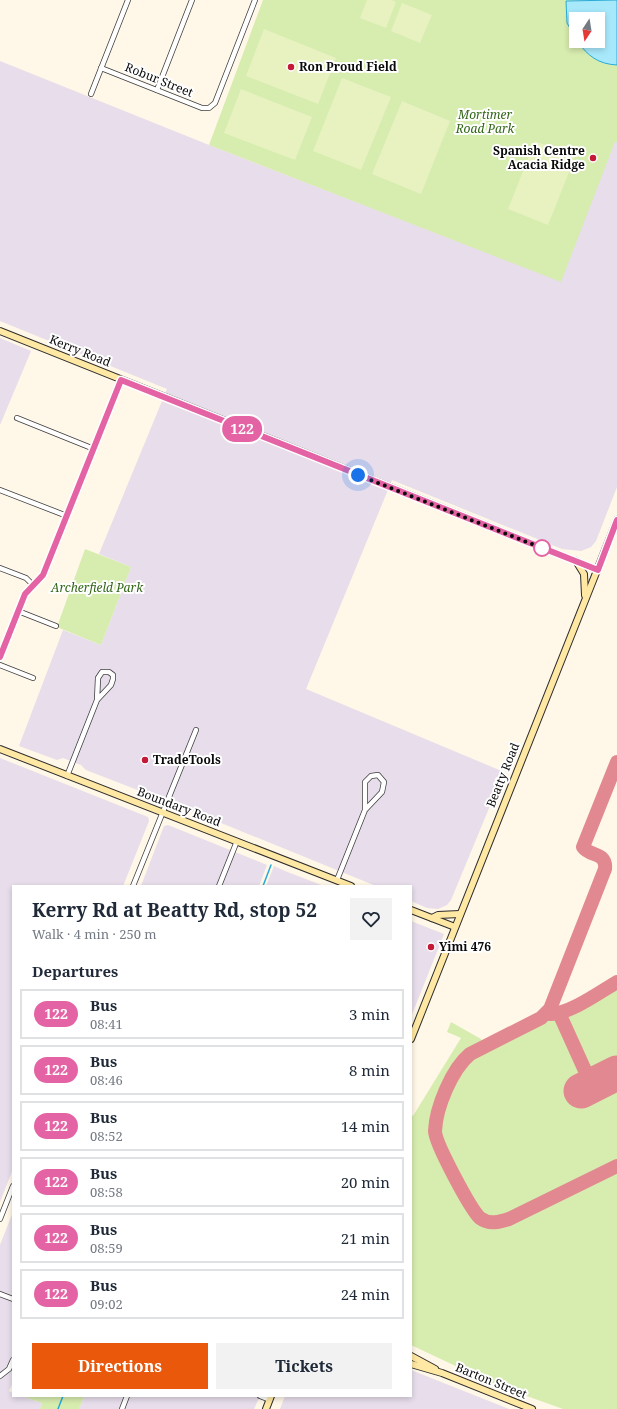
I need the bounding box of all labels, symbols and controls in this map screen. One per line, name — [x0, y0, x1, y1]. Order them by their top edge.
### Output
north arrow — [569, 12, 605, 48]
map controls — [569, 12, 605, 48]
street label: Robur Street — [123, 58, 196, 101]
place label: Ron Proud Field — [299, 58, 397, 75]
marker: Ron Proud Field — [286, 62, 296, 72]
park label: Mortimer Road Park — [455, 106, 516, 137]
place label: Spanish Centre Acacia Ridge — [493, 142, 585, 173]
marker: Spanish Centre Acacia Ridge — [588, 153, 598, 163]
street label: Kerry Road — [47, 331, 114, 371]
line badge: 122 — [219, 416, 265, 442]
text: 122 — [230, 419, 254, 438]
your location — [348, 465, 368, 485]
unlabelled marker — [533, 539, 551, 557]
park label: Archerfield Park — [50, 579, 144, 596]
street label: Beatty Road — [482, 739, 523, 810]
place label: TradeTools — [153, 751, 221, 768]
marker: TradeTools — [140, 755, 150, 765]
street label: Boundary Road — [135, 783, 224, 831]
text: Kerry Rd at Beatty Rd, stop 52 — [32, 897, 317, 923]
button: heart — [350, 898, 392, 940]
text: Walk · 4 min · 250 m — [32, 925, 157, 943]
place label: Yimi 476 — [439, 938, 491, 955]
marker: Yimi 476 — [426, 942, 436, 952]
text: Departures — [32, 961, 118, 981]
text: Bus — [90, 995, 117, 1015]
text: 122 — [44, 1004, 68, 1023]
text: 3 min — [349, 1004, 390, 1024]
text: 08:41 — [90, 1015, 123, 1033]
text: Bus — [90, 1051, 117, 1071]
text: 122 — [44, 1060, 68, 1079]
text: 8 min — [349, 1060, 390, 1080]
text: 08:46 — [90, 1071, 123, 1089]
text: Bus — [90, 1107, 117, 1127]
text: 122 — [44, 1116, 68, 1135]
text: 14 min — [341, 1116, 390, 1136]
text: 08:52 — [90, 1127, 123, 1145]
text: Bus — [90, 1163, 117, 1183]
text: 122 — [44, 1172, 68, 1191]
text: 20 min — [341, 1172, 390, 1192]
text: 08:58 — [90, 1183, 123, 1201]
text: Bus — [90, 1219, 117, 1239]
text: 122 — [44, 1228, 68, 1247]
text: 21 min — [341, 1228, 390, 1248]
text: 08:59 — [90, 1239, 123, 1257]
text: Bus — [90, 1275, 117, 1295]
text: 122 — [44, 1284, 68, 1303]
text: 24 min — [341, 1284, 390, 1304]
text: 09:02 — [90, 1295, 123, 1313]
button: Directions — [32, 1343, 208, 1389]
button: Tickets — [216, 1343, 392, 1389]
street label: Barton Street — [453, 1358, 529, 1403]

